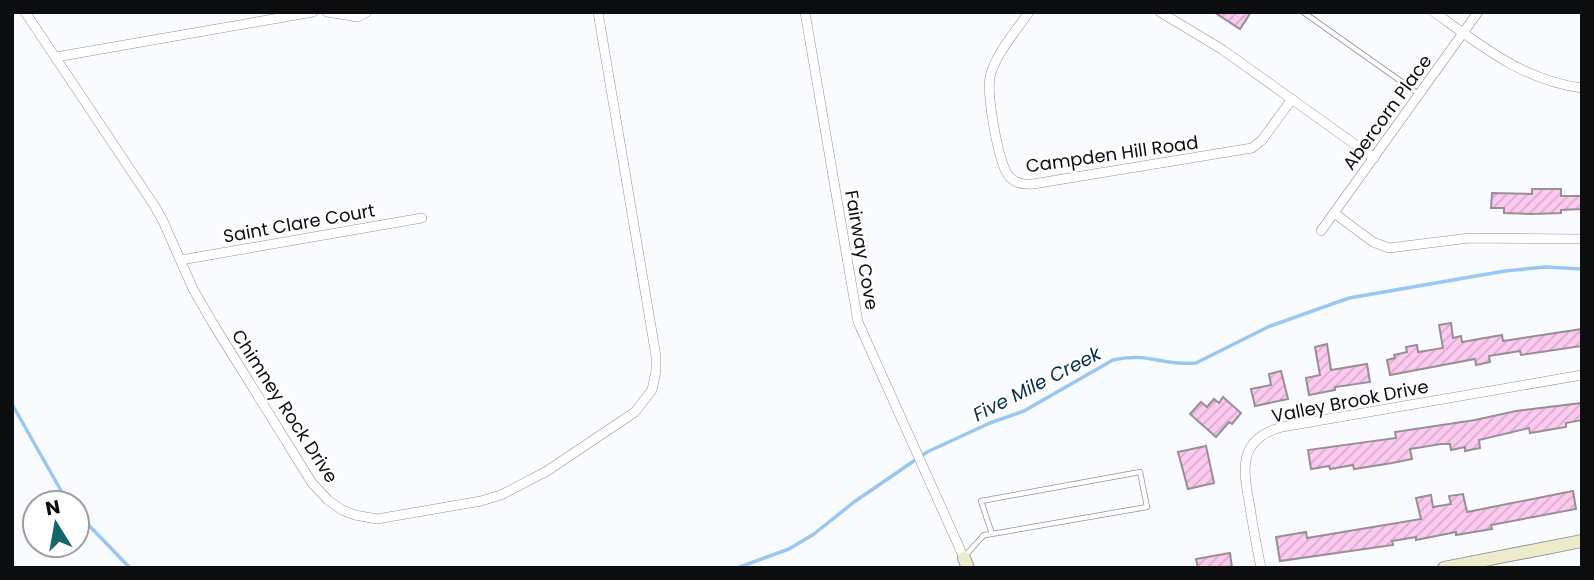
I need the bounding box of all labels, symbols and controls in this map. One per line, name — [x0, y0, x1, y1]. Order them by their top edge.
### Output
street label: Abercorn Place — [1337, 49, 1437, 175]
street label: Campden Hill Road — [1024, 130, 1200, 178]
street label: Fairway Cove — [839, 188, 885, 312]
street label: Saint Clare Court — [221, 197, 377, 249]
street label: Chimney Rock Drive — [226, 324, 344, 488]
water label: Five Mile Creek — [968, 340, 1107, 428]
street label: Valley Brook Drive — [1269, 374, 1431, 428]
north arrow — [21, 489, 91, 559]
text: N — [43, 493, 62, 522]

